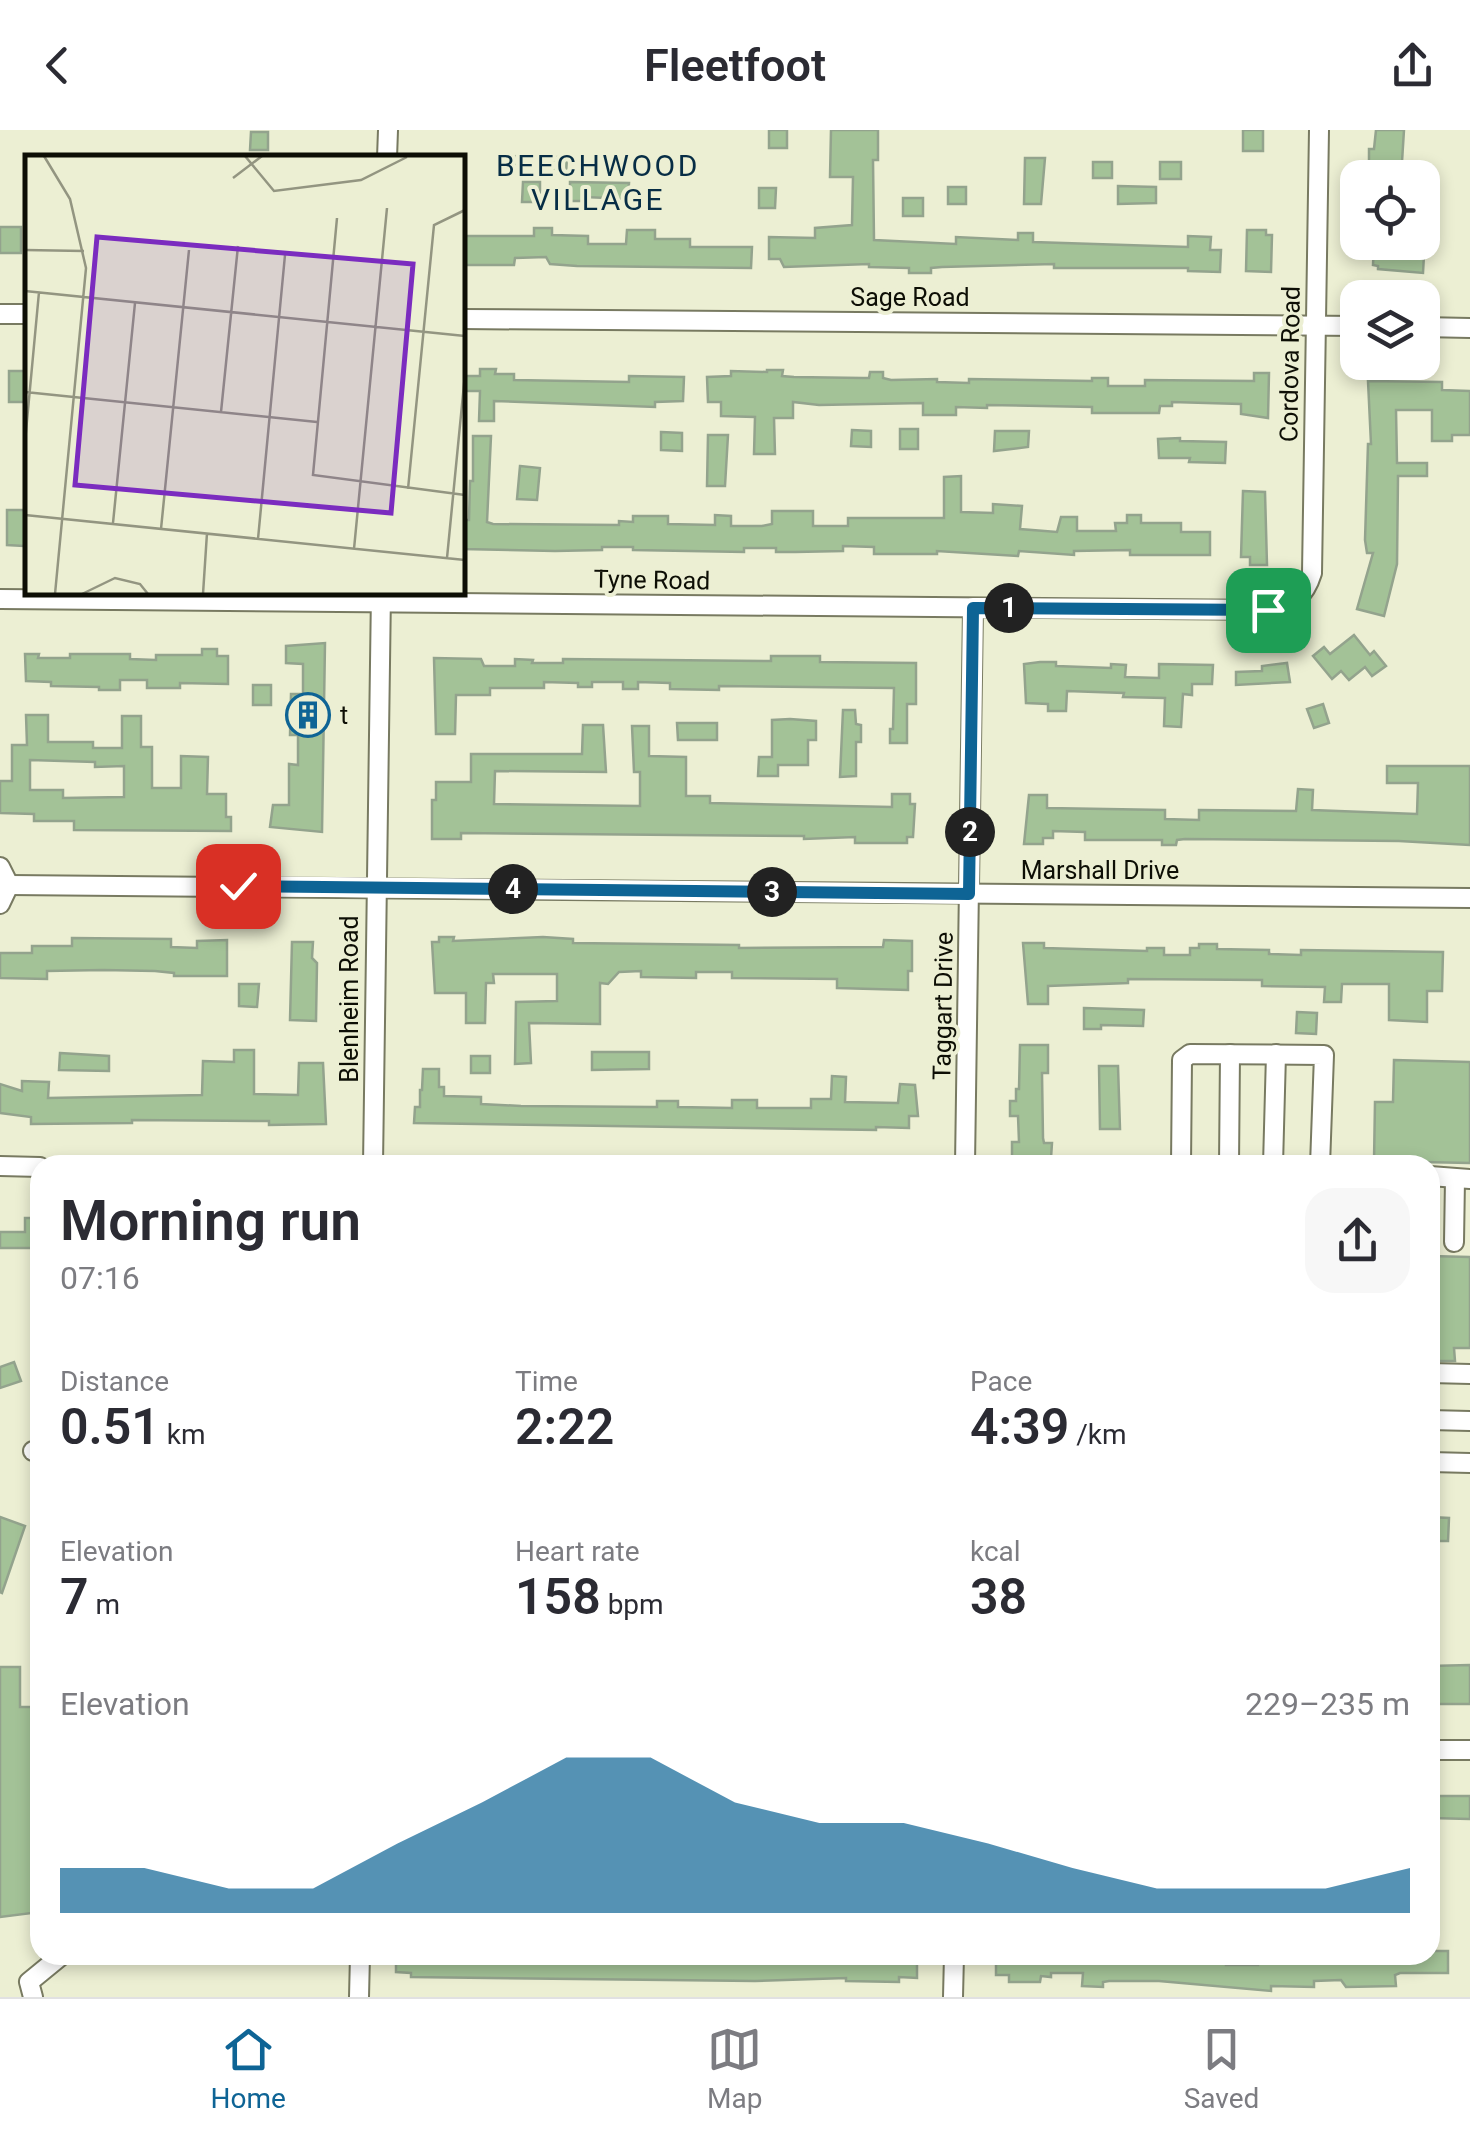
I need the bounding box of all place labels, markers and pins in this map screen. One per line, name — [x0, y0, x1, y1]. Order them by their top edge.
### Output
pin — [1226, 568, 1311, 653]
pin: 1 — [984, 583, 1034, 633]
building icon: t — [285, 692, 331, 738]
place label: t — [340, 701, 348, 730]
pin: 2 — [945, 807, 995, 857]
pin — [196, 844, 281, 929]
pin: 4 — [488, 864, 538, 914]
pin: 3 — [747, 867, 797, 917]

